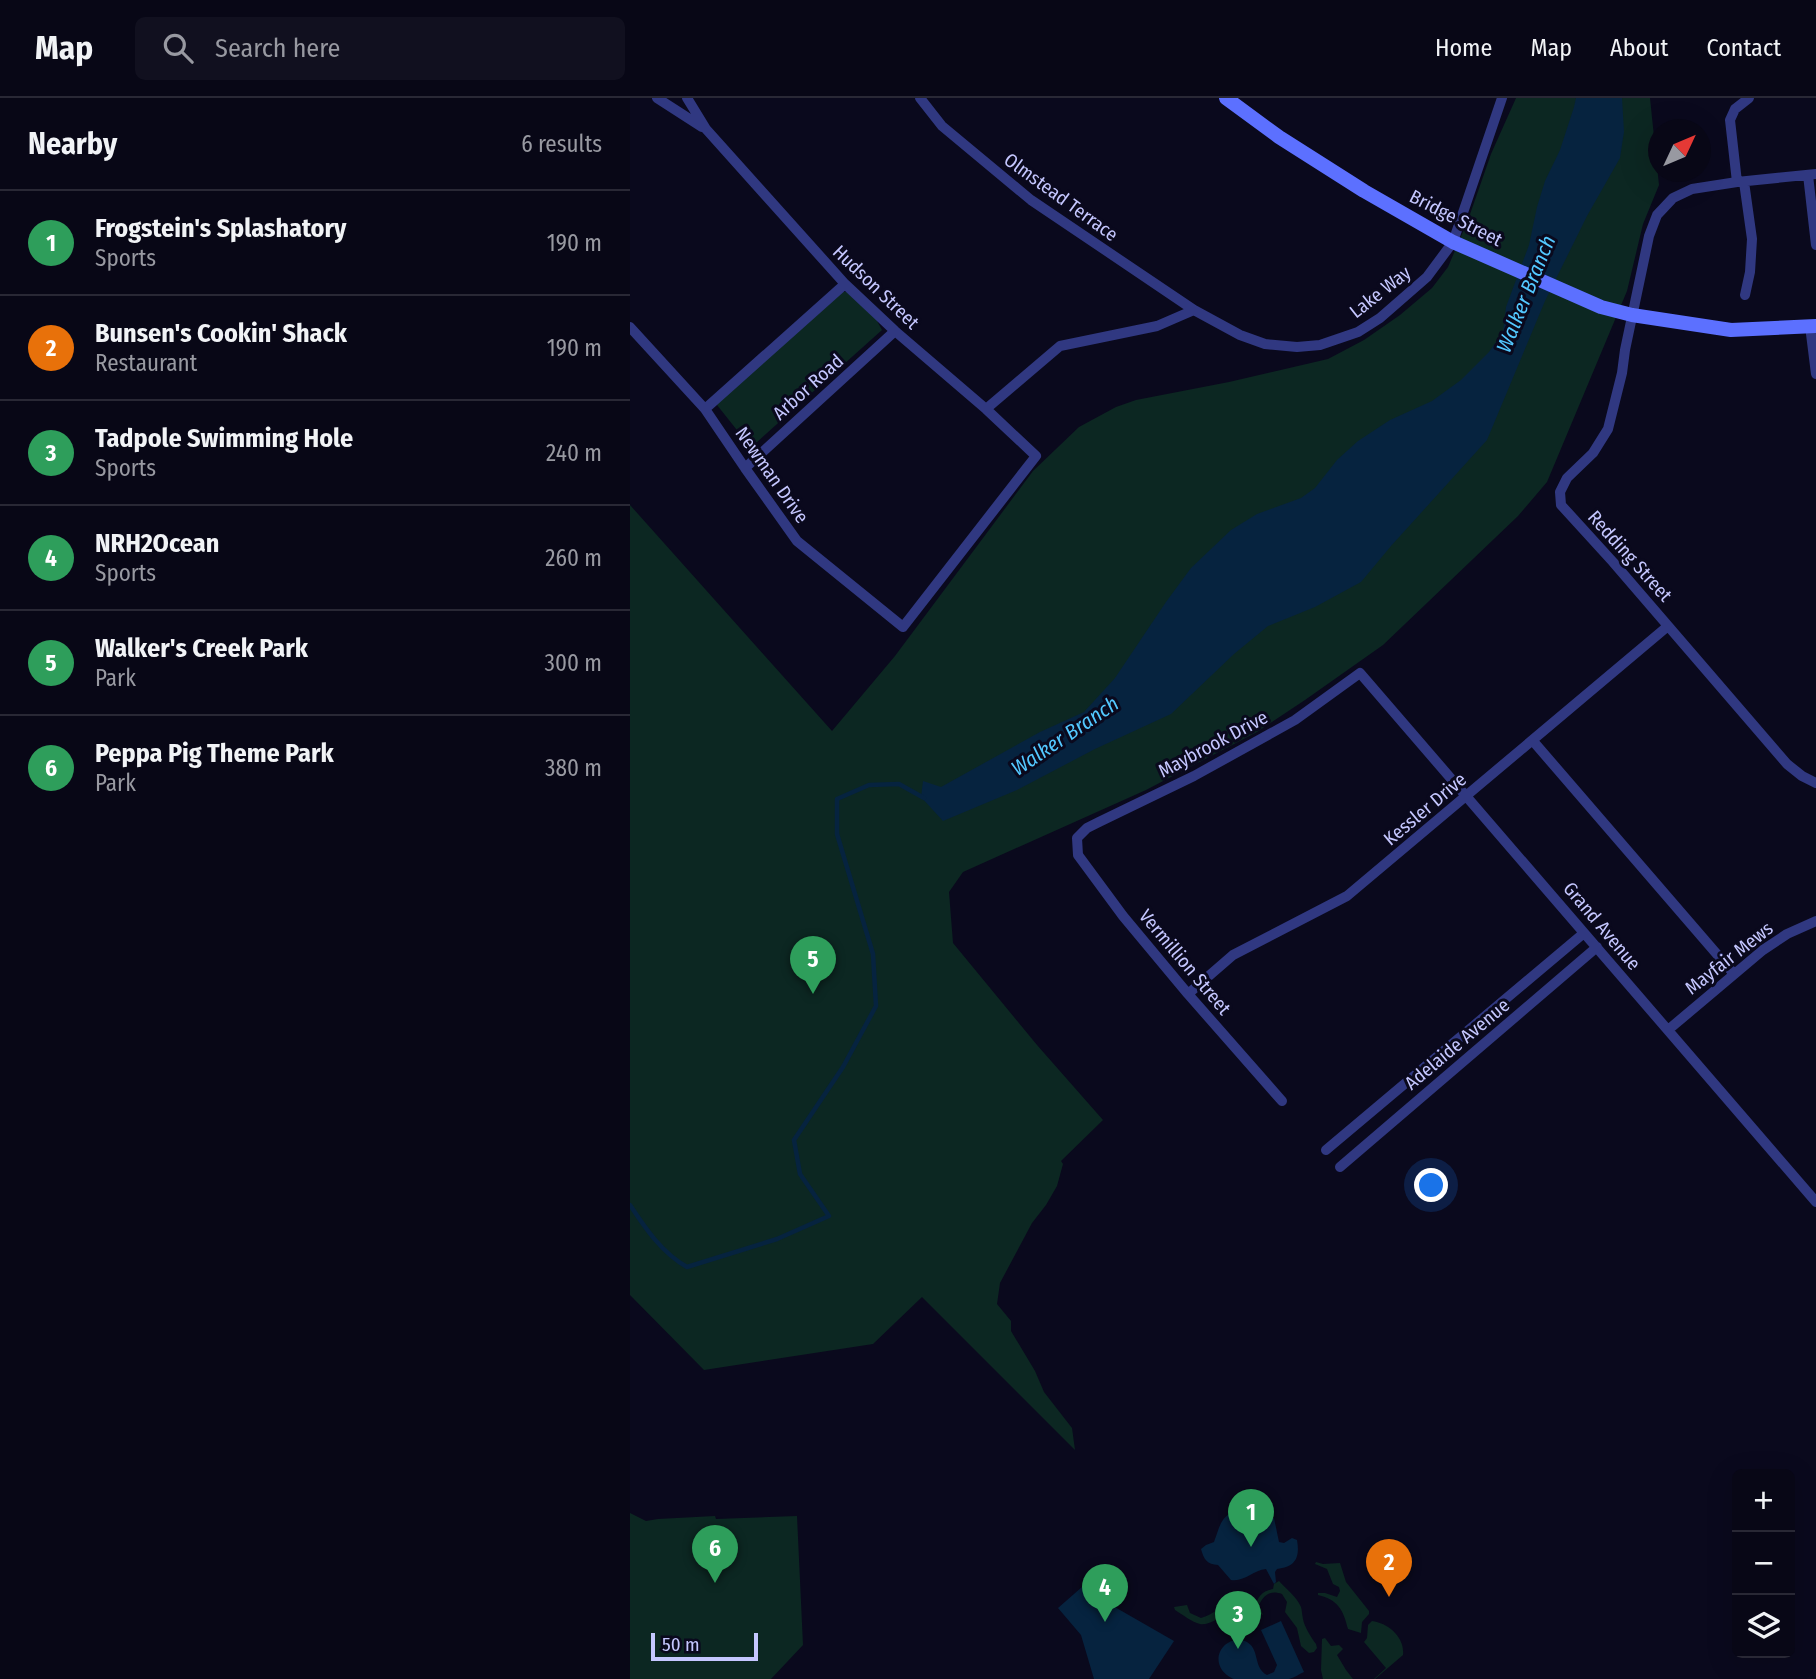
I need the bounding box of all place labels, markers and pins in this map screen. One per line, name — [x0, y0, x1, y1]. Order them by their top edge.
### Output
pin: 5 — [790, 936, 836, 994]
pin: 1 — [1228, 1489, 1274, 1547]
pin: 6 — [692, 1525, 738, 1583]
pin: 2 — [1366, 1539, 1412, 1597]
pin: 4 — [1082, 1564, 1128, 1622]
pin: 3 — [1215, 1591, 1261, 1649]

